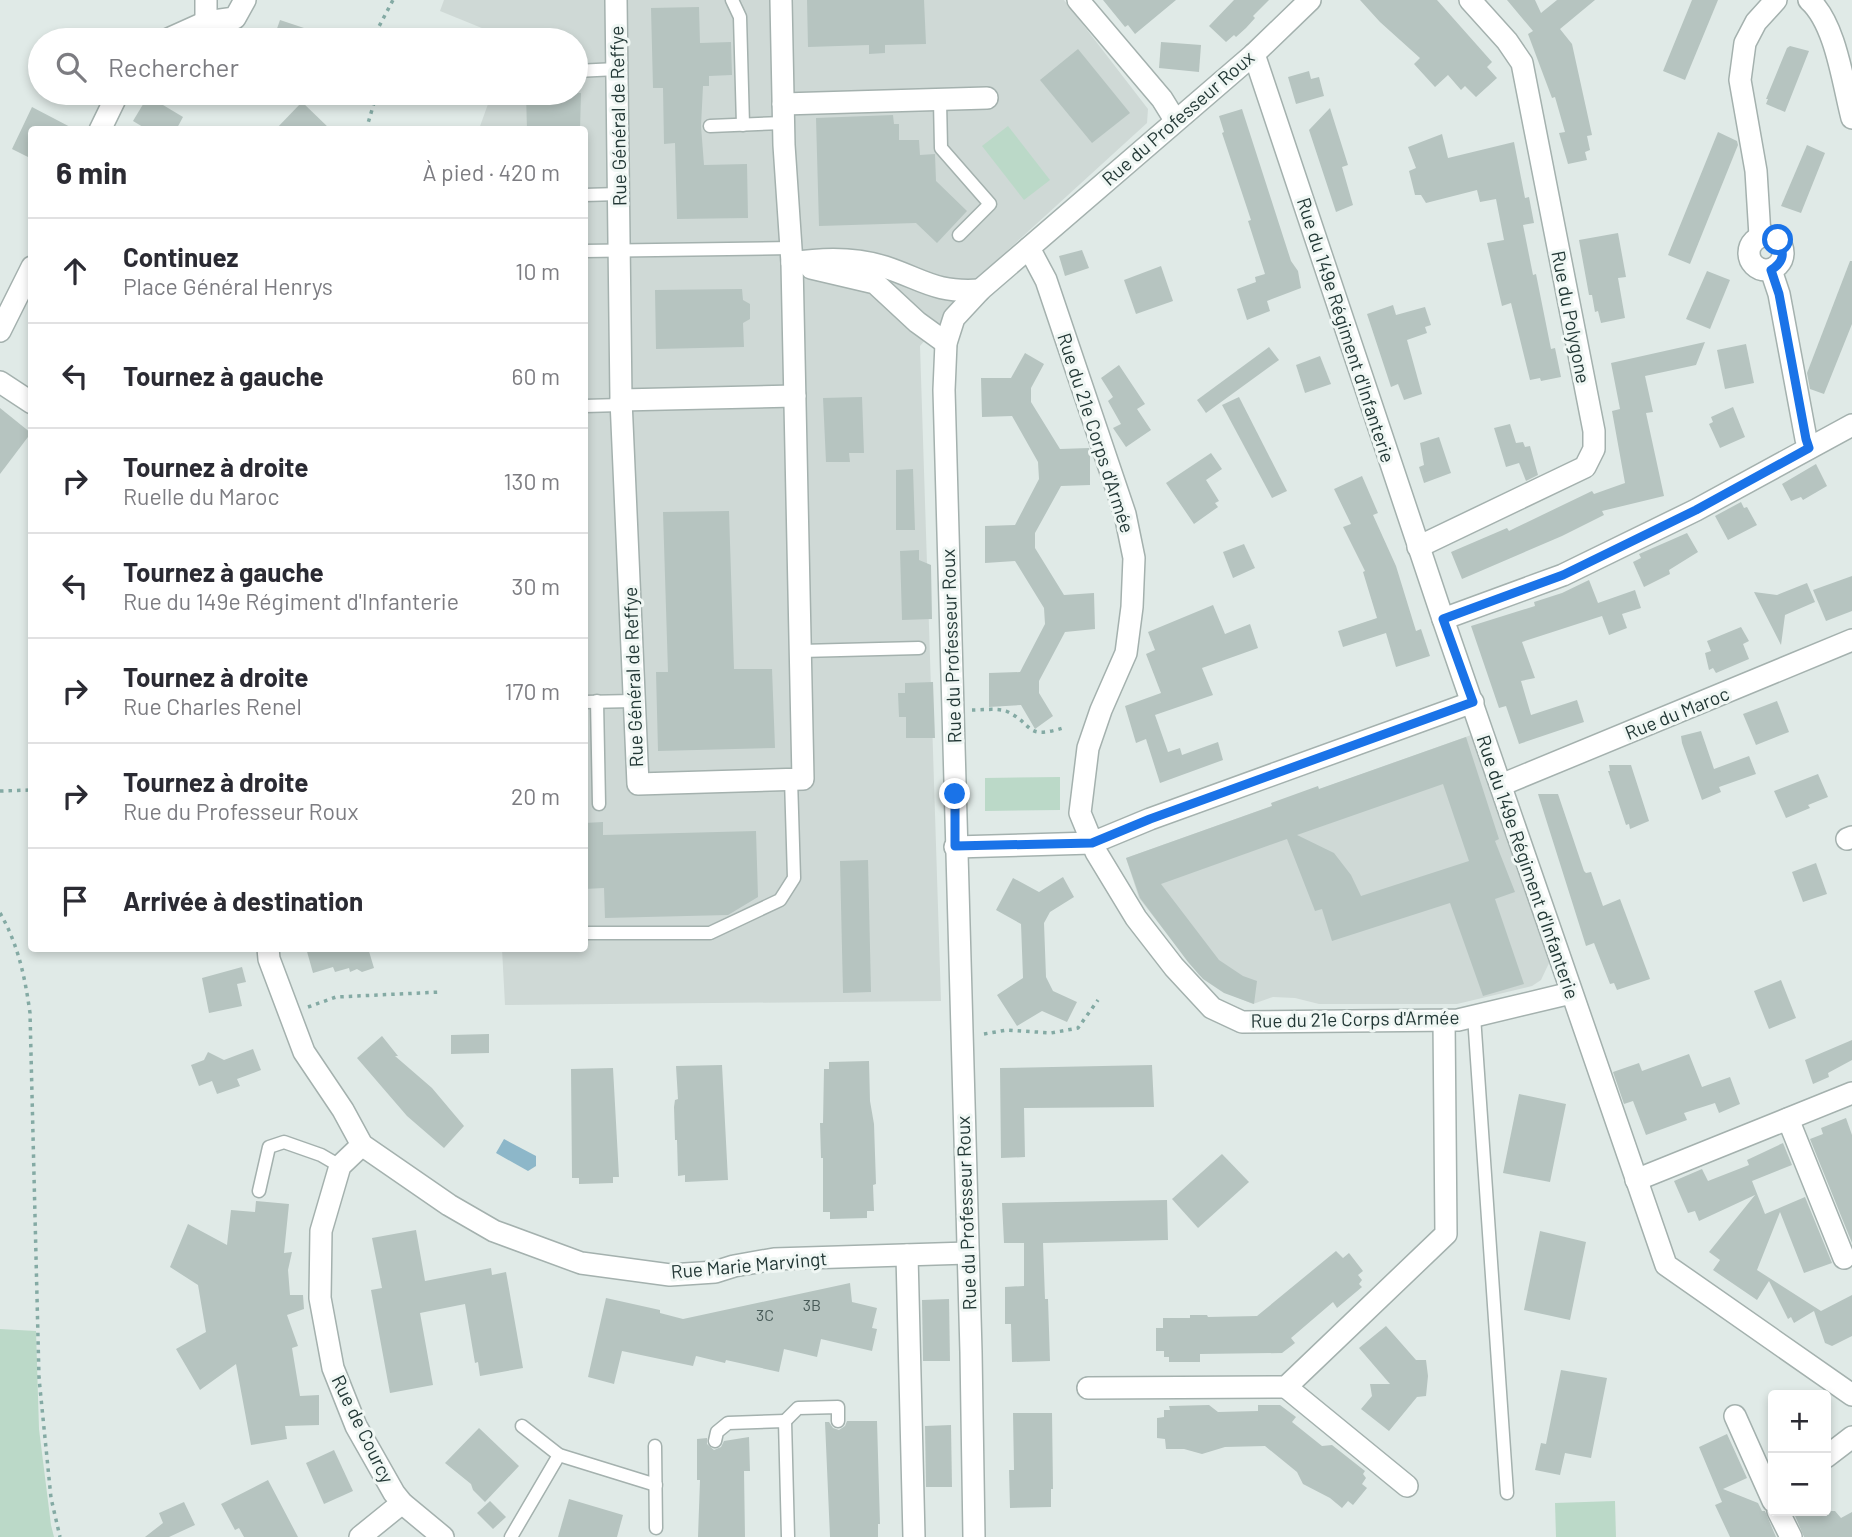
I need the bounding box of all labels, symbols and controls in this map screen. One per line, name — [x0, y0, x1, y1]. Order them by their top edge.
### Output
street label: Rue Général de Reffye — [604, 26, 631, 206]
search box — [28, 28, 588, 105]
street label: Rue du Professeur Roux — [1097, 45, 1259, 190]
icon: search — [52, 48, 90, 86]
text: Rechercher — [108, 51, 239, 82]
text: 6 min — [56, 154, 127, 190]
text: À pied · 420 m — [422, 158, 560, 186]
street label: Rue du 149e Régiment d'Infanterie — [1293, 194, 1400, 465]
route start — [1762, 224, 1793, 255]
text: Continuez — [123, 241, 239, 272]
street label: Rue du Polygone — [1547, 249, 1596, 385]
icon: ahead — [56, 252, 94, 290]
text: 10 m — [515, 257, 560, 285]
text: Place Général Henrys — [123, 272, 333, 300]
street label: Rue du 21e Corps d'Armée — [1053, 330, 1140, 536]
icon: left — [56, 357, 94, 395]
text: Tournez à gauche — [123, 360, 324, 391]
text: 60 m — [512, 362, 560, 390]
text: Tournez à droite — [123, 451, 308, 482]
icon: right — [56, 462, 94, 500]
text: 130 m — [503, 467, 560, 495]
text: Ruelle du Maroc — [123, 482, 280, 510]
street label: Rue du Professeur Roux — [936, 548, 965, 744]
text: Tournez à gauche — [123, 556, 324, 587]
icon: left — [56, 567, 94, 605]
text: 30 m — [512, 572, 560, 600]
street label: Rue Général de Reffye — [618, 586, 647, 768]
text: Rue du 149e Régiment d'Infanterie — [123, 587, 459, 615]
text: Tournez à droite — [123, 661, 308, 692]
icon: right — [56, 672, 94, 710]
text: 170 m — [504, 677, 560, 705]
street label: Rue du Maroc — [1621, 681, 1732, 744]
text: Rue Charles Renel — [123, 692, 302, 720]
street label: Rue du 149e Régiment d'Infanterie — [1472, 732, 1585, 1002]
text: Tournez à droite — [123, 766, 308, 797]
icon: right — [56, 777, 94, 815]
route end — [939, 778, 970, 809]
text: 20 m — [511, 782, 560, 810]
text: Rue du Professeur Roux — [123, 797, 358, 825]
icon: arrive — [56, 882, 94, 920]
text: Arrivée à destination — [123, 885, 363, 916]
street label: Rue du 21e Corps d'Armée — [1250, 1005, 1460, 1032]
street label: Rue du Professeur Roux — [951, 1115, 980, 1311]
street label: Rue Marie Marvingt — [670, 1246, 828, 1283]
house number: 3B — [803, 1295, 821, 1314]
house number: 3C — [756, 1305, 774, 1324]
street label: Rue de Courcy — [327, 1371, 400, 1487]
map controls — [1768, 1390, 1831, 1516]
button: + — [1768, 1390, 1831, 1453]
button: − — [1768, 1453, 1831, 1516]

